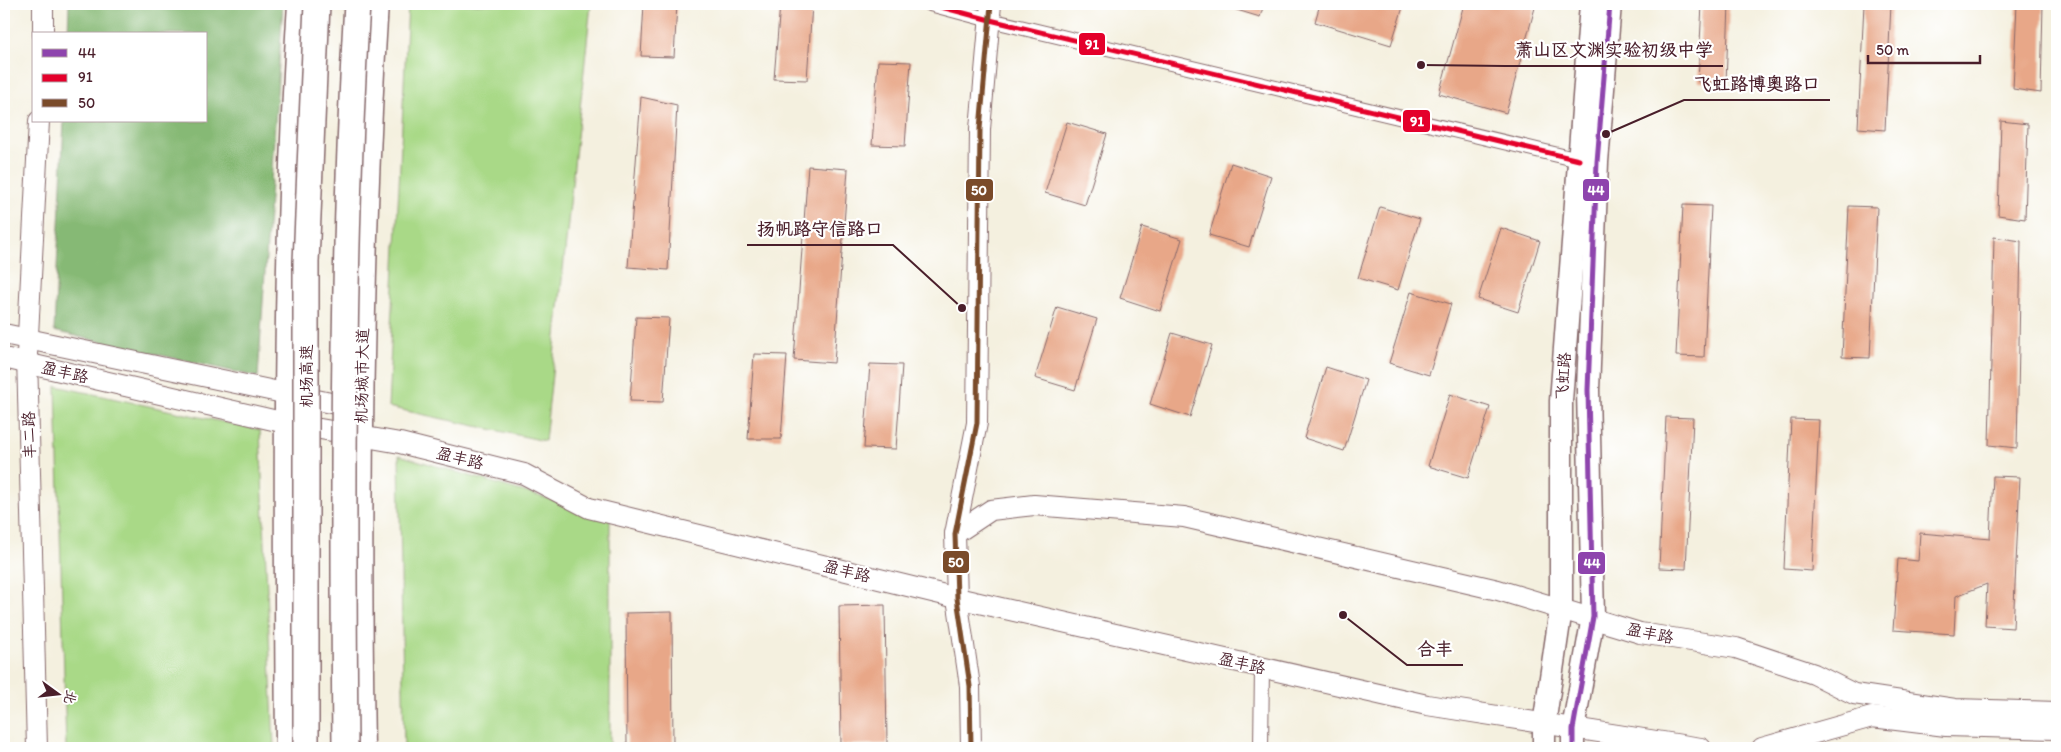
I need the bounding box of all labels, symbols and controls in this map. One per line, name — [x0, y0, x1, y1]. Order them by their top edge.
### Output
legend — [32, 32, 208, 122]
line badge: 91 — [1078, 32, 1106, 56]
scale bar — [1868, 32, 1981, 64]
callout: 萧山区文渊实验初级中学 — [1505, 33, 1723, 66]
text: 91 — [1085, 36, 1099, 53]
text: 萧山区文渊实验初级中学 — [1515, 39, 1713, 61]
text: 50 m — [1876, 41, 1909, 59]
text: 44 — [78, 44, 96, 62]
callout: 飞虹路博奥路口 — [1684, 67, 1830, 100]
text: 91 — [78, 68, 93, 86]
text: 飞虹路博奥路口 — [1694, 73, 1820, 95]
text: 50 — [78, 94, 95, 112]
line badge: 91 — [1402, 109, 1431, 133]
text: 91 — [1410, 113, 1424, 130]
line badge: 50 — [965, 178, 994, 202]
line badge: 44 — [1582, 178, 1610, 202]
text: 50 — [971, 182, 987, 199]
text: 44 — [1588, 182, 1605, 199]
callout: 扬帆路守信路口 — [747, 212, 893, 245]
text: 扬帆路守信路口 — [757, 218, 883, 240]
street label: 机场城市大道 — [352, 328, 372, 424]
street label: 机场高速 — [297, 344, 316, 408]
street label: 飞虹路 — [1552, 351, 1574, 401]
street label: 盈丰路 — [39, 357, 91, 387]
street label: 丰二路 — [19, 411, 39, 459]
street label: 盈丰路 — [434, 443, 486, 473]
line badge: 50 — [942, 550, 970, 574]
line badge: 44 — [1577, 551, 1606, 575]
text: 50 — [948, 554, 964, 571]
text: 44 — [1584, 555, 1601, 572]
street label: 盈丰路 — [821, 556, 873, 586]
street label: 盈丰路 — [1625, 619, 1675, 647]
callout: 合丰 — [1407, 632, 1463, 665]
text: 合丰 — [1417, 638, 1453, 660]
street label: 盈丰路 — [1216, 648, 1268, 678]
north arrow — [32, 670, 82, 720]
text: 北 — [60, 688, 80, 706]

